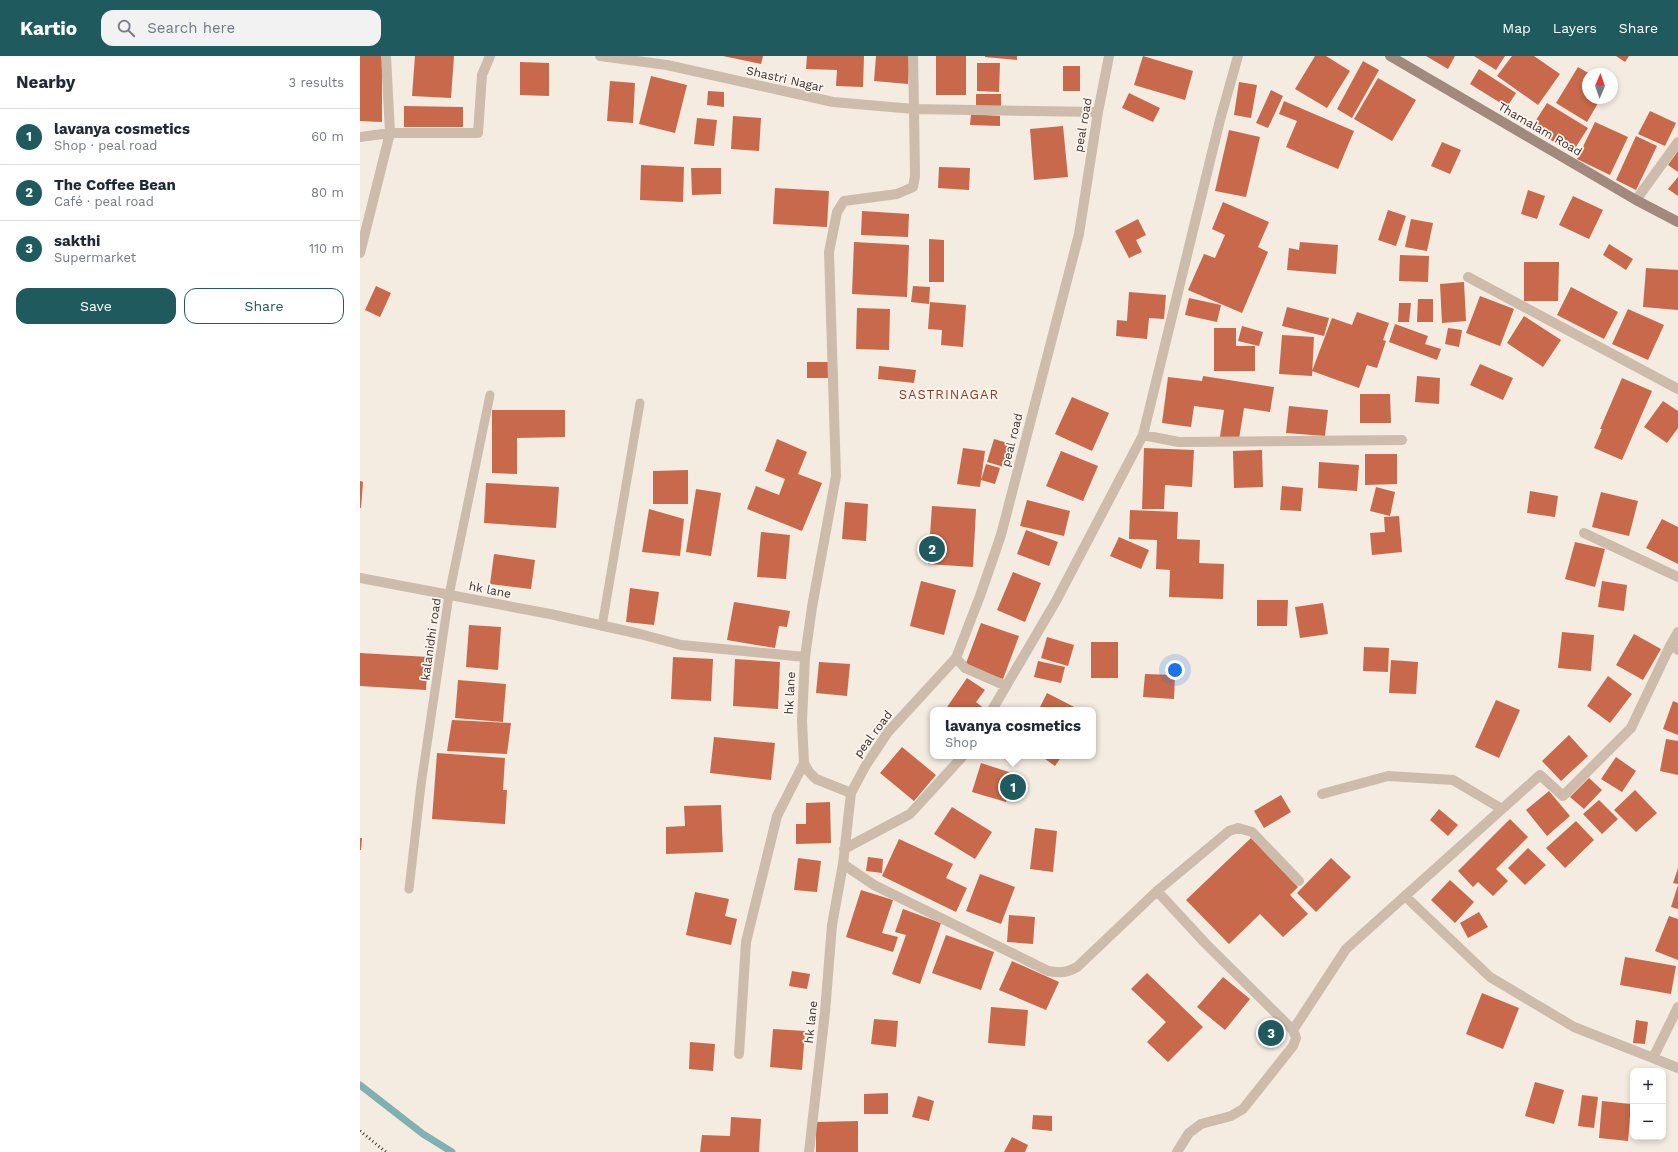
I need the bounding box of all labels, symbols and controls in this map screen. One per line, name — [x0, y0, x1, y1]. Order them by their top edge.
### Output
search box — [101, 10, 381, 46]
text: Kartio — [20, 17, 77, 40]
icon: search — [115, 17, 137, 39]
text: Search here — [147, 19, 235, 37]
text: Map — [1502, 20, 1531, 36]
text: Layers — [1553, 20, 1597, 36]
text: Share — [1619, 20, 1658, 36]
street label: Shastri Nagar — [745, 63, 825, 95]
north arrow — [1582, 68, 1618, 104]
text: Nearby — [16, 72, 75, 92]
text: 3 results — [289, 75, 344, 90]
street label: peal road — [1071, 97, 1095, 153]
street label: Thamalam Road — [1495, 99, 1585, 159]
text: lavanya cosmetics — [54, 120, 190, 138]
text: 1 — [26, 129, 32, 144]
text: 60 m — [311, 129, 344, 144]
text: Shop · peal road — [54, 138, 158, 153]
text: The Coffee Bean — [54, 176, 176, 194]
text: 2 — [25, 185, 33, 200]
text: 80 m — [311, 185, 344, 200]
text: Café · peal road — [54, 194, 154, 209]
text: sakthi — [54, 232, 100, 250]
text: 3 — [25, 241, 33, 256]
text: 110 m — [309, 241, 344, 256]
text: Supermarket — [54, 250, 136, 265]
button: Save — [16, 288, 176, 324]
button: Share — [184, 288, 344, 324]
district label: SASTRINAGAR — [899, 387, 999, 402]
street label: peal road — [999, 412, 1025, 468]
pin: 2 — [919, 534, 945, 564]
street label: hk lane — [468, 579, 512, 601]
street label: kalanidhi road — [418, 597, 444, 681]
your location — [1165, 660, 1185, 680]
street label: hk lane — [782, 671, 798, 715]
popup — [930, 707, 1096, 759]
street label: peal road — [851, 708, 895, 760]
text: lavanya cosmetics — [945, 717, 1081, 735]
text: Shop — [945, 735, 977, 750]
pin: 1 — [1000, 772, 1026, 802]
street label: hk lane — [802, 1000, 820, 1044]
pin: 3 — [1258, 1018, 1284, 1048]
map controls — [1630, 1068, 1666, 1140]
button: + — [1630, 1068, 1666, 1104]
button: − — [1630, 1104, 1666, 1140]

